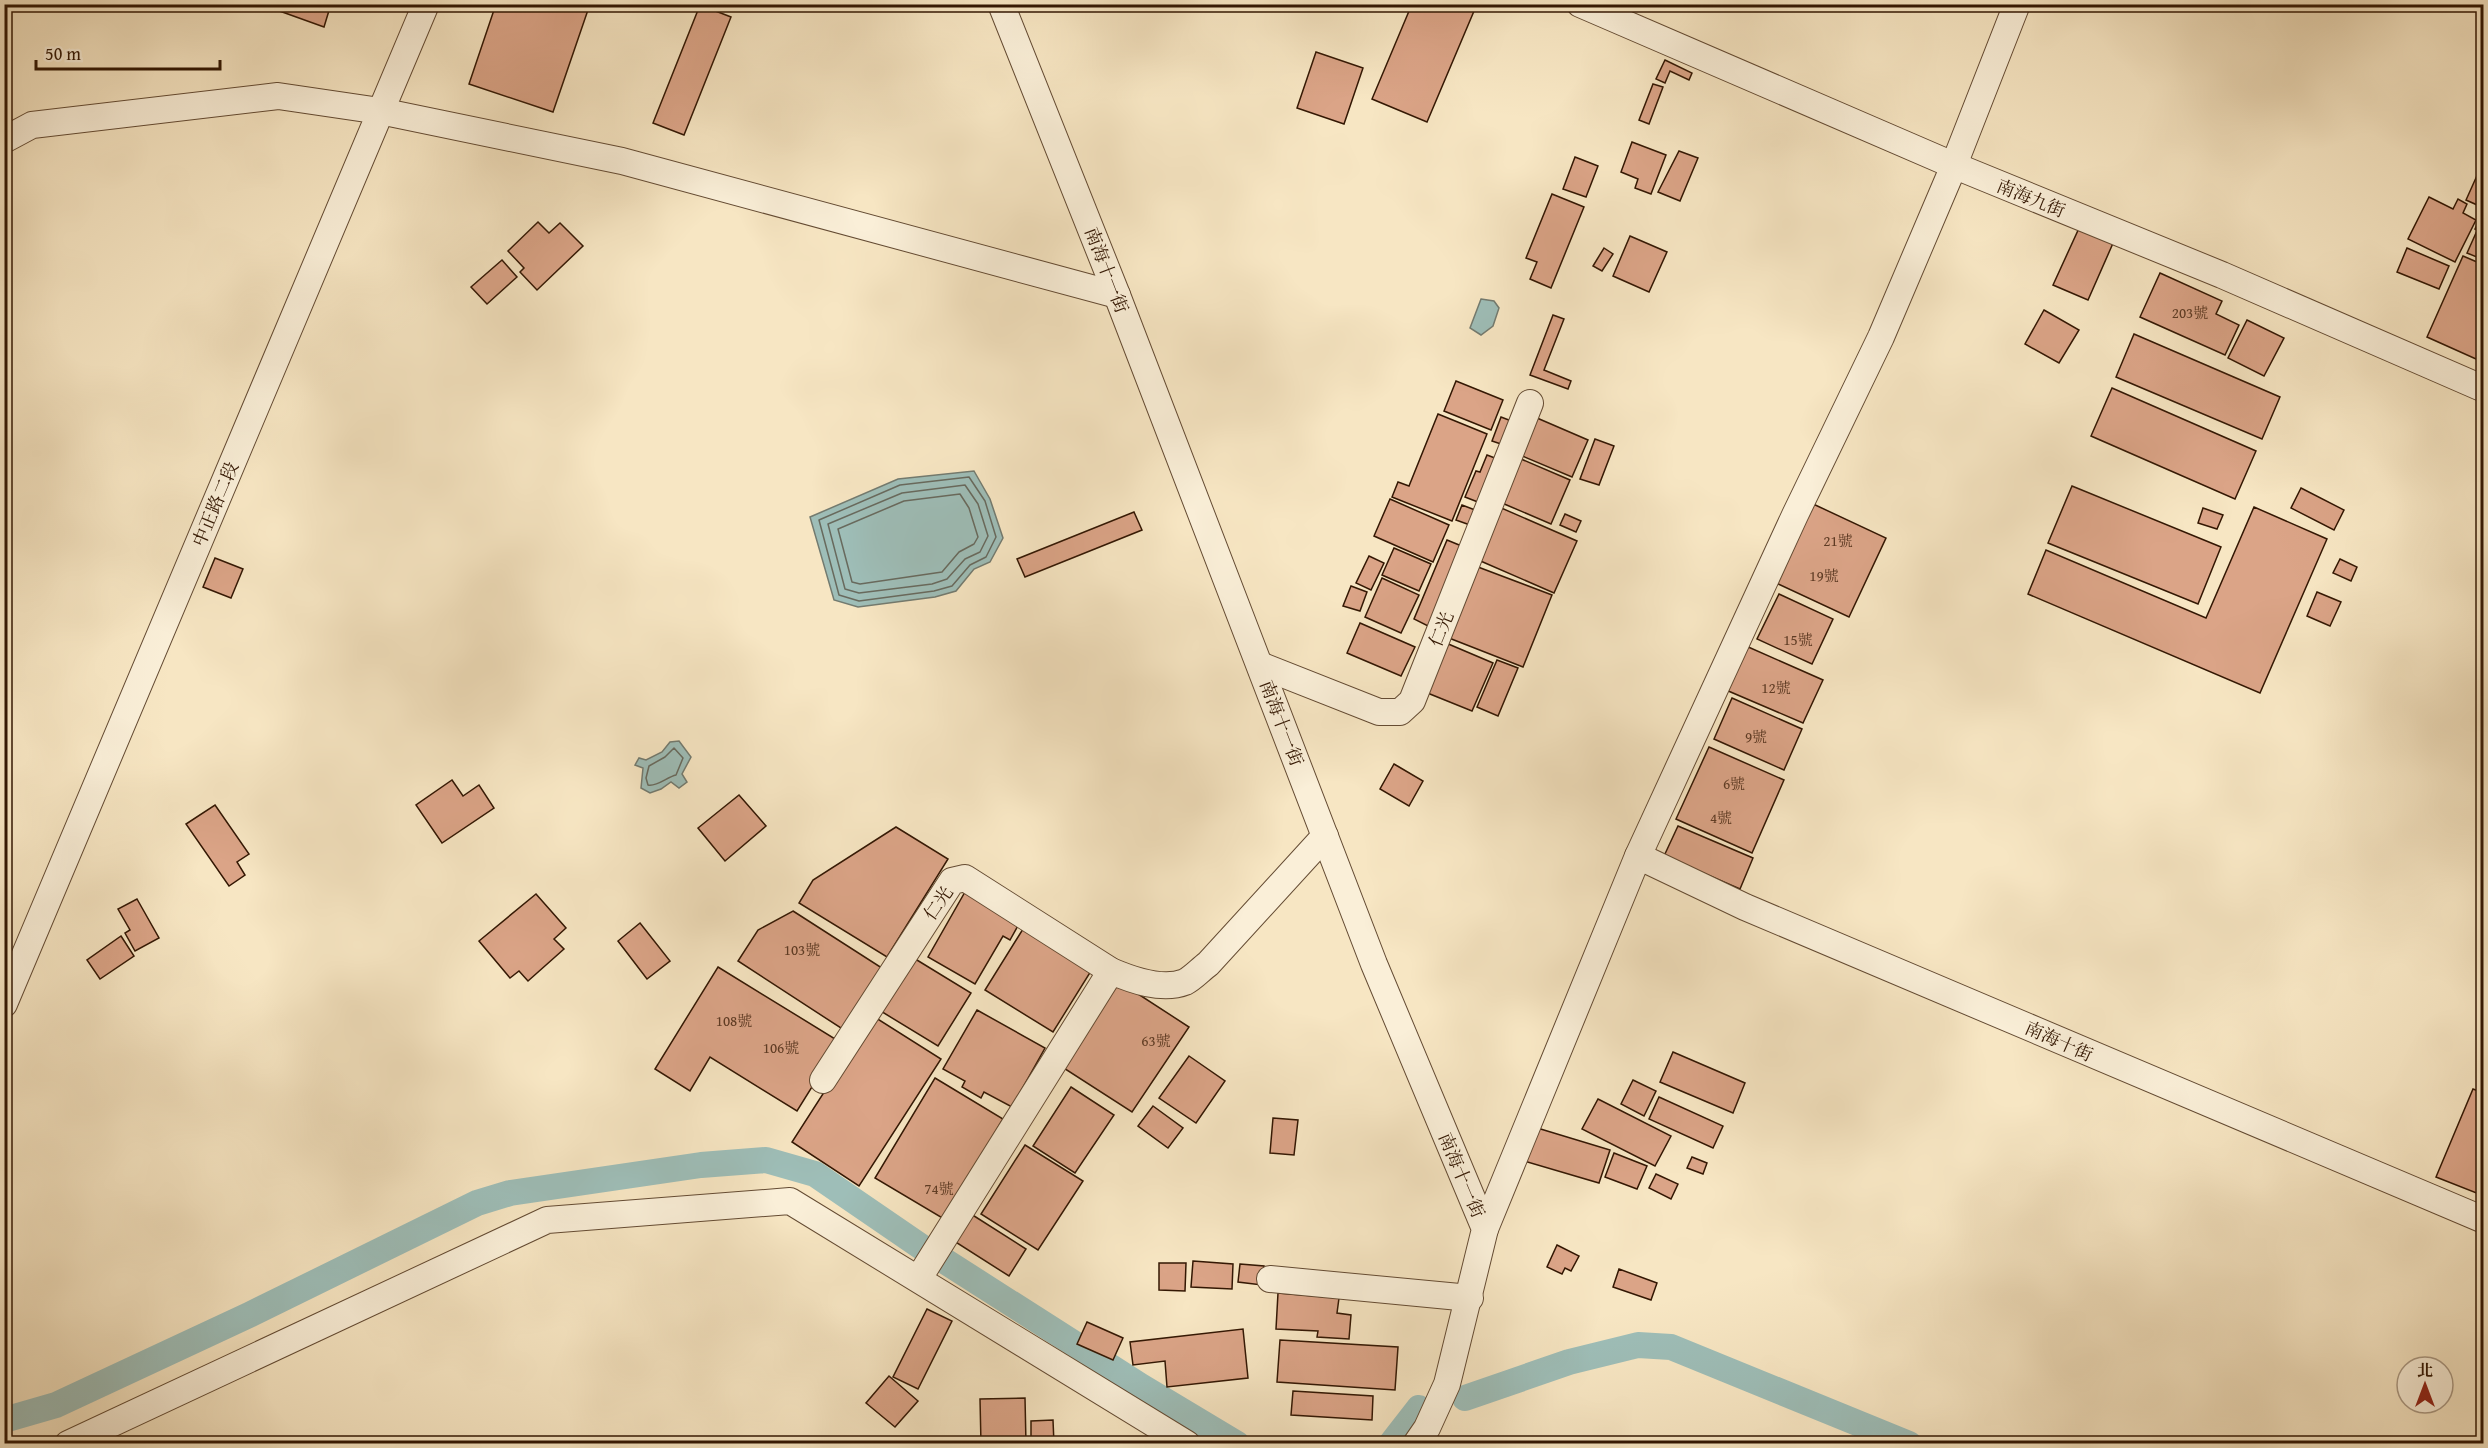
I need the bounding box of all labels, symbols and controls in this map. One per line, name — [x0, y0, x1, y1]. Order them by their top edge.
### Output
scale bar — [36, 33, 220, 71]
text: 50 m — [45, 40, 81, 67]
street label: 南海九街 — [1993, 172, 2069, 224]
street label: 南海十一街 — [1078, 223, 1136, 317]
house number: 203號 — [2172, 302, 2208, 323]
street label: 中正路二段 — [185, 457, 245, 551]
house number: 21號 — [1823, 530, 1853, 551]
house number: 19號 — [1809, 565, 1839, 586]
street label: 仁光 — [1422, 607, 1460, 651]
house number: 15號 — [1783, 629, 1813, 650]
street label: 南海十一街 — [1253, 676, 1311, 770]
house number: 12號 — [1761, 677, 1791, 698]
house number: 9號 — [1745, 726, 1767, 747]
house number: 6號 — [1723, 773, 1745, 794]
house number: 4號 — [1710, 807, 1732, 828]
street label: 仁光 — [917, 881, 959, 925]
house number: 103號 — [784, 939, 820, 960]
house number: 108號 — [716, 1010, 752, 1031]
street label: 南海十街 — [2021, 1014, 2097, 1068]
house number: 63號 — [1141, 1030, 1171, 1051]
house number: 106號 — [763, 1037, 799, 1058]
street label: 南海十一街 — [1432, 1128, 1492, 1222]
house number: 74號 — [924, 1178, 954, 1199]
north arrow — [2395, 1355, 2455, 1415]
text: 北 — [2417, 1358, 2433, 1382]

